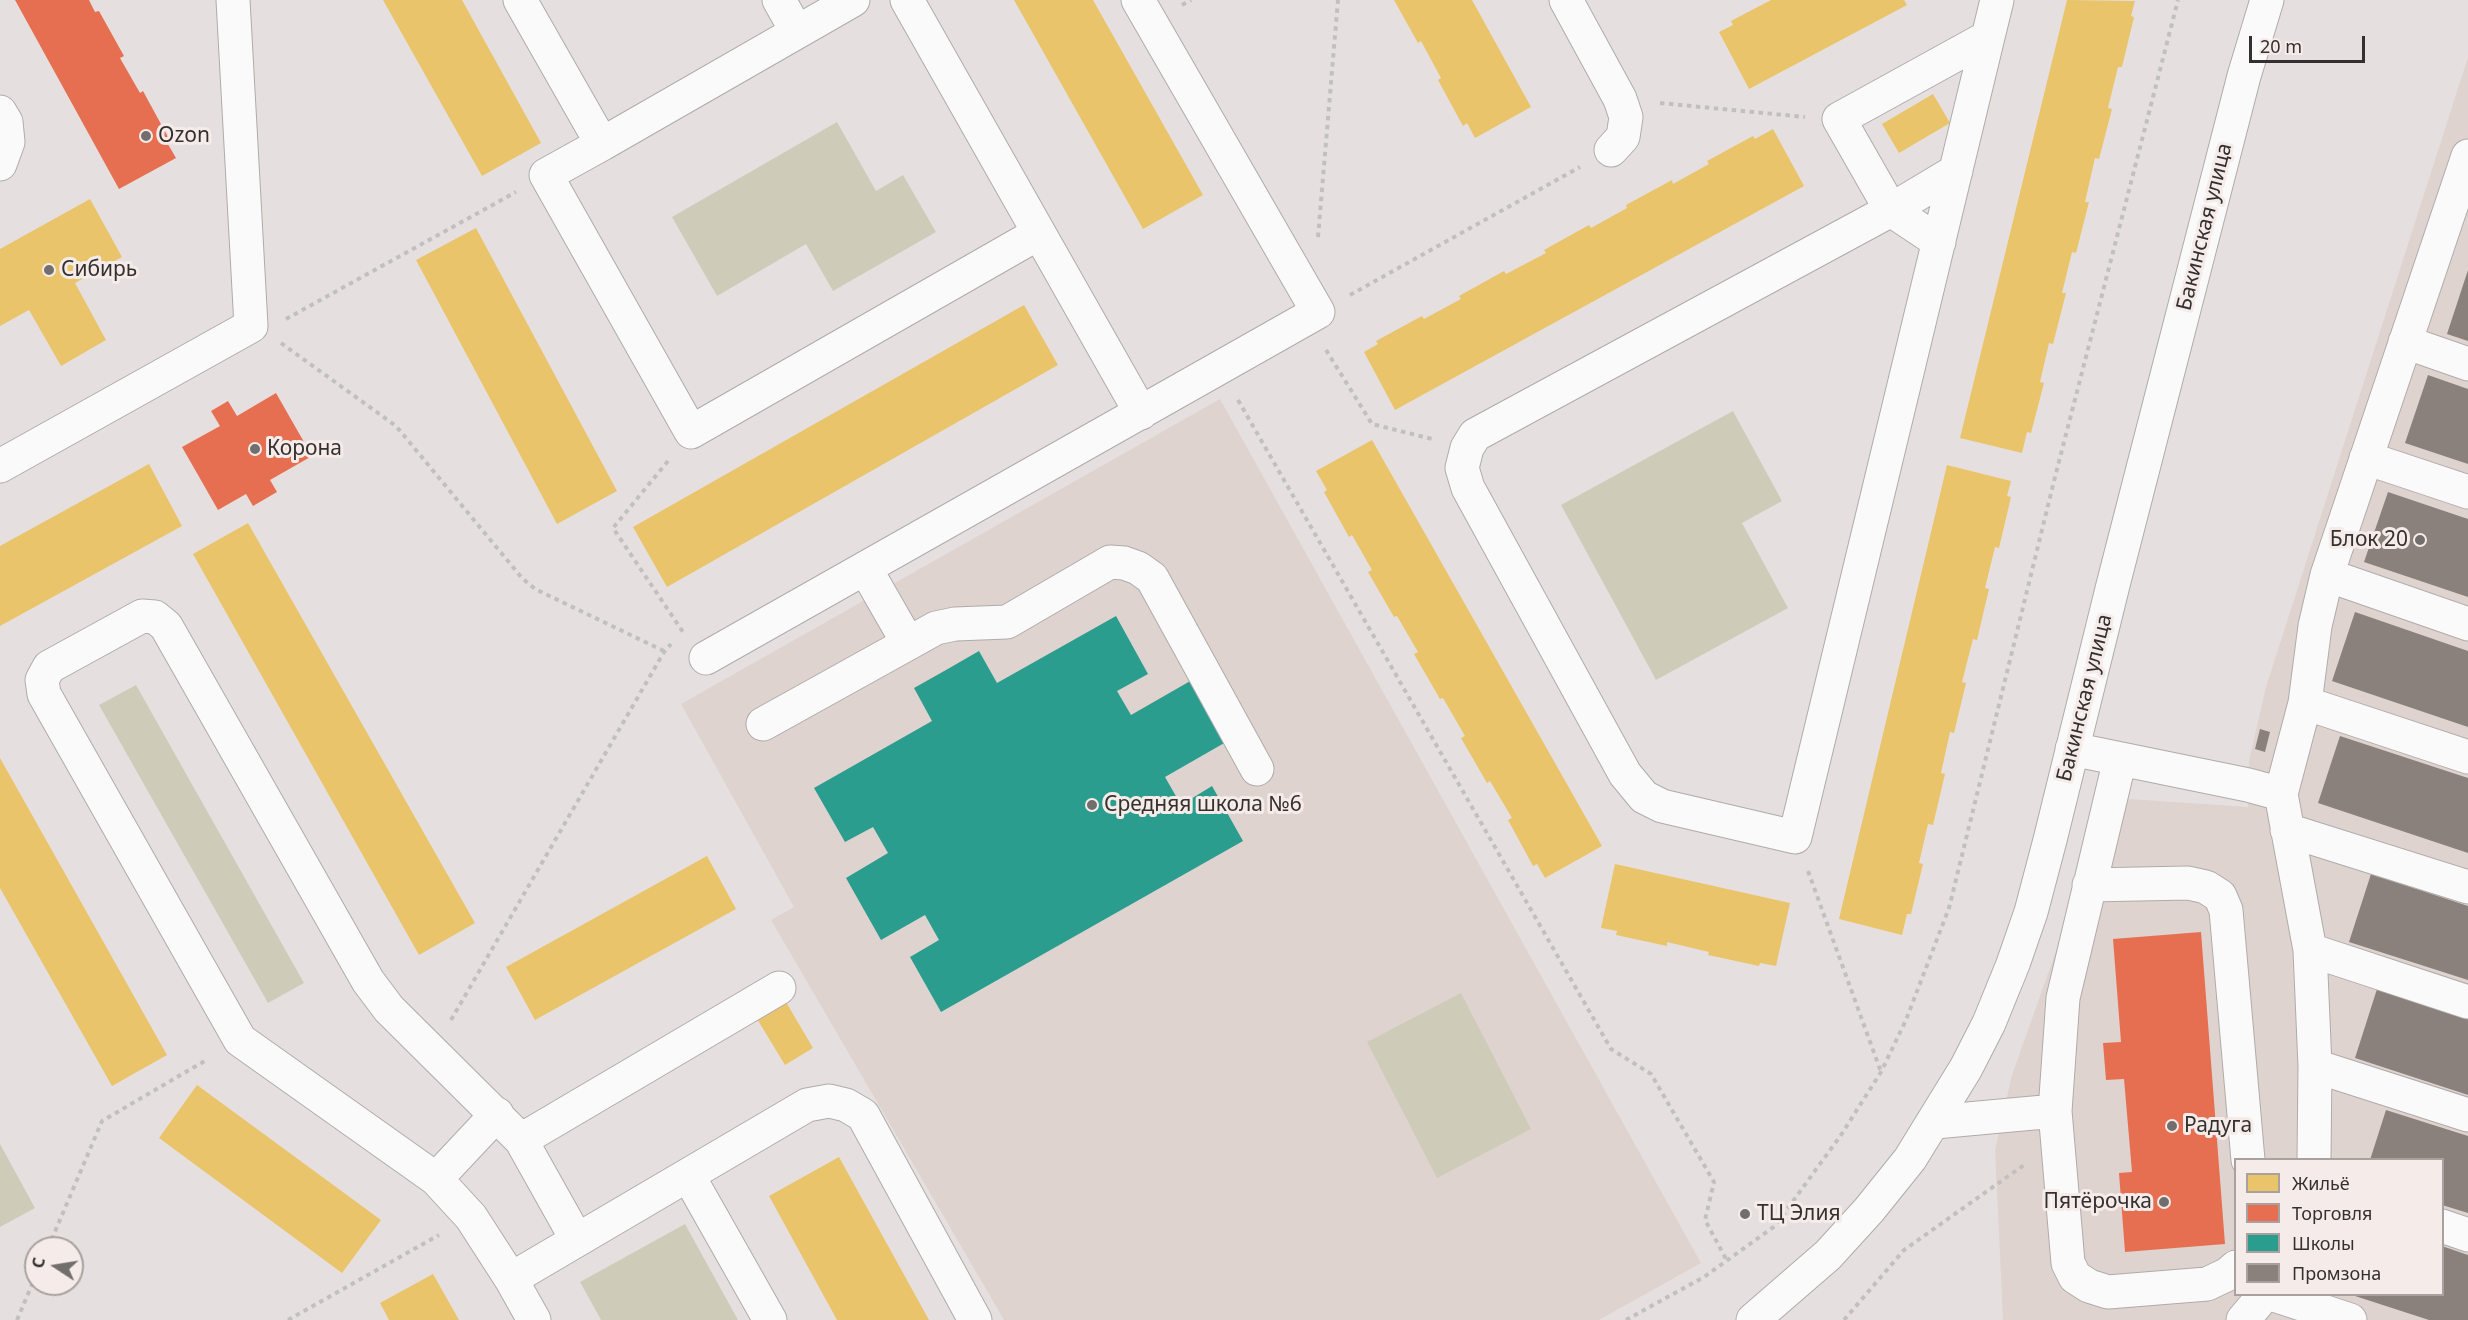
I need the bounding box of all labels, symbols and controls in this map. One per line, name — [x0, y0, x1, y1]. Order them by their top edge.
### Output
scale bar — [2252, 24, 2368, 62]
text: 20 m — [2260, 34, 2302, 58]
place label: Ozon — [158, 123, 210, 149]
marker: Ozon — [139, 129, 153, 143]
street label: Бакинская улица — [2172, 141, 2238, 313]
place label: Сибирь — [61, 257, 137, 283]
marker: Сибирь — [42, 263, 56, 277]
place label: Корона — [267, 436, 342, 462]
marker: Корона — [248, 442, 262, 456]
place label: Блок 20 — [2330, 527, 2408, 553]
marker: Блок 20 — [2413, 533, 2427, 547]
street label: Бакинская улица — [2052, 612, 2118, 784]
place label: Средняя школа №6 — [1104, 792, 1302, 818]
marker: Средняя школа №6 — [1085, 798, 1099, 812]
place label: Радуга — [2184, 1113, 2252, 1139]
marker: Радуга — [2165, 1119, 2179, 1133]
legend — [2234, 1158, 2444, 1296]
text: Жильё — [2292, 1171, 2350, 1195]
place label: Пятёрочка — [2044, 1189, 2152, 1215]
marker: Пятёрочка — [2157, 1195, 2171, 1209]
place label: ТЦ Элия — [1757, 1201, 1841, 1227]
text: Торговля — [2292, 1201, 2372, 1225]
marker: ТЦ Элия — [1738, 1207, 1752, 1221]
text: Школы — [2292, 1231, 2355, 1255]
north arrow — [24, 1236, 84, 1296]
text: С — [27, 1255, 50, 1270]
text: Промзона — [2292, 1261, 2381, 1285]

